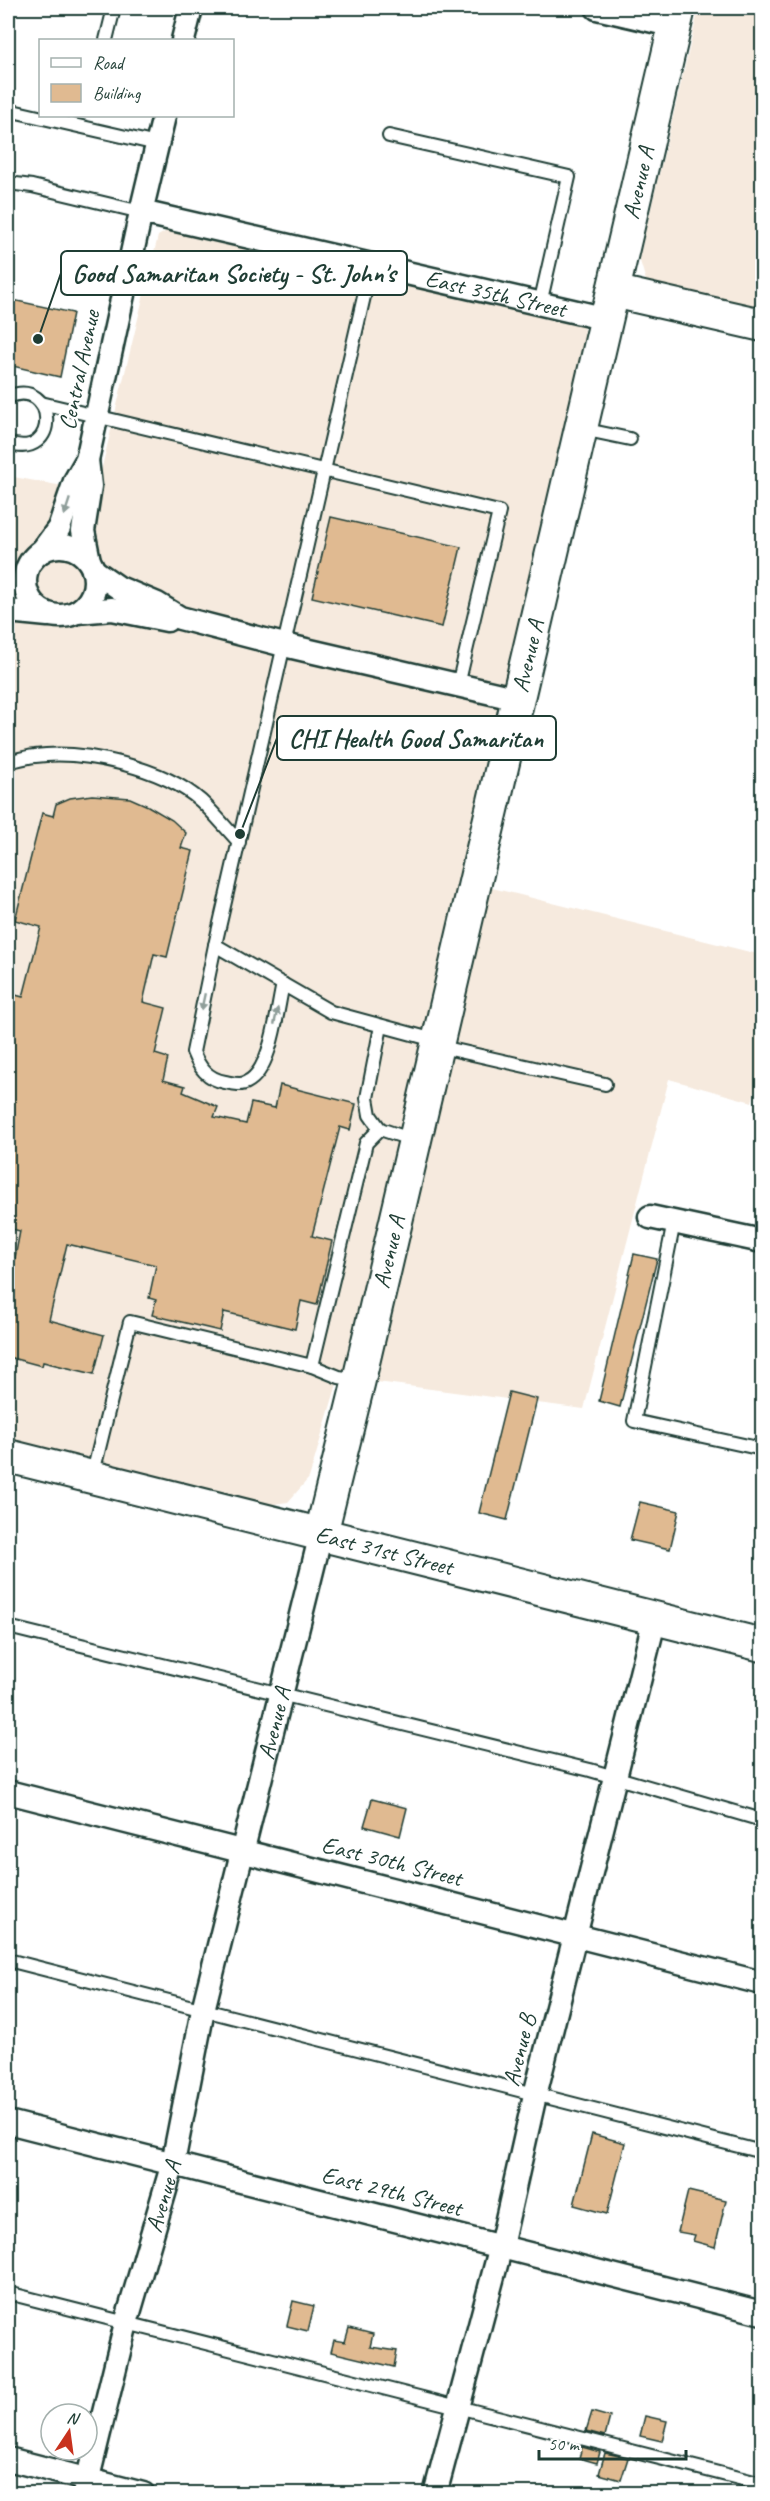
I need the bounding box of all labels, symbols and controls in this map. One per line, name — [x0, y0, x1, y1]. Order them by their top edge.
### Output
legend — [39, 39, 234, 117]
text: Road — [93, 52, 126, 74]
text: Building — [93, 82, 142, 104]
street label: Avenue A — [615, 143, 661, 222]
callout: Good Samaritan Society - St. John's — [61, 251, 407, 295]
text: Good Samaritan Society - St. John's — [72, 257, 399, 290]
street label: East 35th Street — [423, 263, 571, 325]
street label: Central Avenue — [52, 305, 107, 432]
one-way arrow — [61, 498, 71, 516]
street label: Avenue A — [505, 616, 551, 695]
callout: CHI Health Good Samaritan — [277, 716, 556, 760]
text: CHI Health Good Samaritan — [289, 722, 544, 755]
one-way arrow — [198, 993, 207, 1012]
one-way arrow — [272, 1006, 281, 1025]
street label: Avenue A — [366, 1212, 412, 1291]
street label: East 31st Street — [313, 1519, 458, 1582]
street label: Avenue A — [251, 1683, 298, 1763]
street label: East 30th Street — [319, 1829, 467, 1893]
street label: Avenue B — [496, 2009, 543, 2089]
street label: Avenue A — [138, 2156, 188, 2236]
street label: East 29th Street — [319, 2159, 467, 2223]
north arrow — [39, 2402, 99, 2462]
text: N — [65, 2408, 82, 2430]
scale bar — [539, 2423, 686, 2461]
text: 50 m — [548, 2433, 581, 2455]

